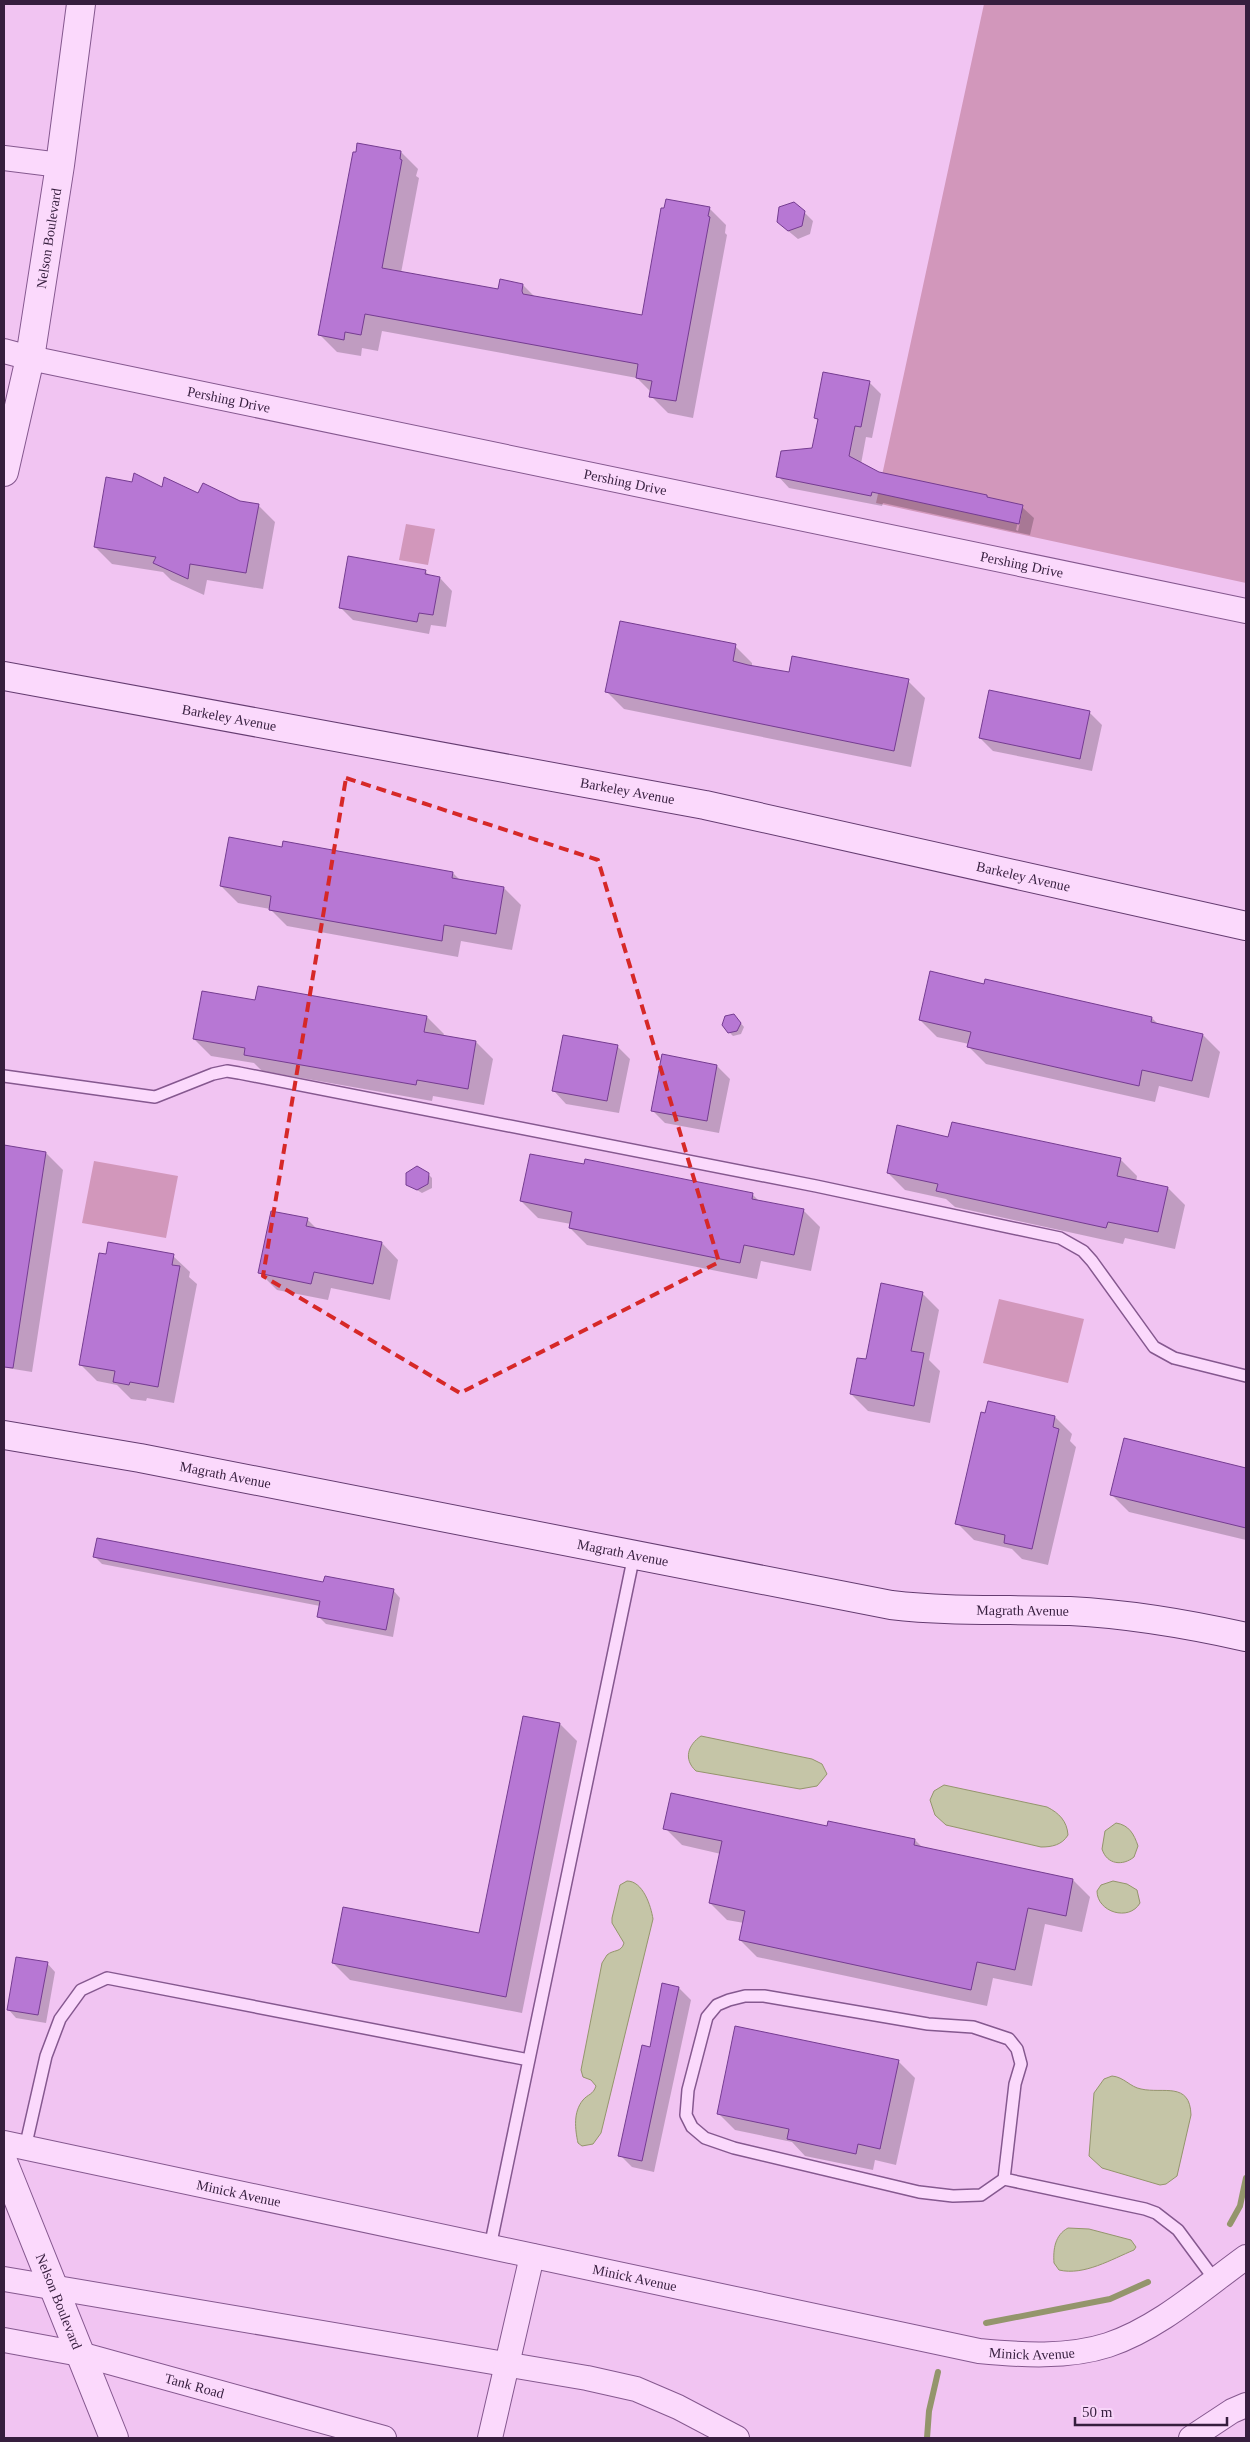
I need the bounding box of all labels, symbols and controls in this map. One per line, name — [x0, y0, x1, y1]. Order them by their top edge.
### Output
street label: Nelson Boulevard — [33, 187, 64, 290]
street label: Pershing Drive — [186, 383, 272, 415]
street label: Pershing Drive — [582, 466, 668, 498]
street label: Pershing Drive — [979, 548, 1065, 580]
street label: Barkeley Avenue — [181, 701, 278, 733]
street label: Barkeley Avenue — [579, 775, 676, 807]
street label: Barkeley Avenue — [975, 858, 1072, 894]
street label: Magrath Avenue — [179, 1458, 272, 1491]
street label: Magrath Avenue — [576, 1536, 670, 1569]
street label: Magrath Avenue — [976, 1602, 1069, 1618]
street label: Minick Avenue — [195, 2177, 282, 2209]
street label: Nelson Boulevard — [33, 2251, 85, 2351]
street label: Minick Avenue — [591, 2261, 678, 2294]
street label: Minick Avenue — [988, 2344, 1076, 2362]
street label: Tank Road — [163, 2370, 226, 2401]
scale bar — [1075, 2394, 1228, 2426]
text: 50 m — [1082, 2404, 1113, 2420]

